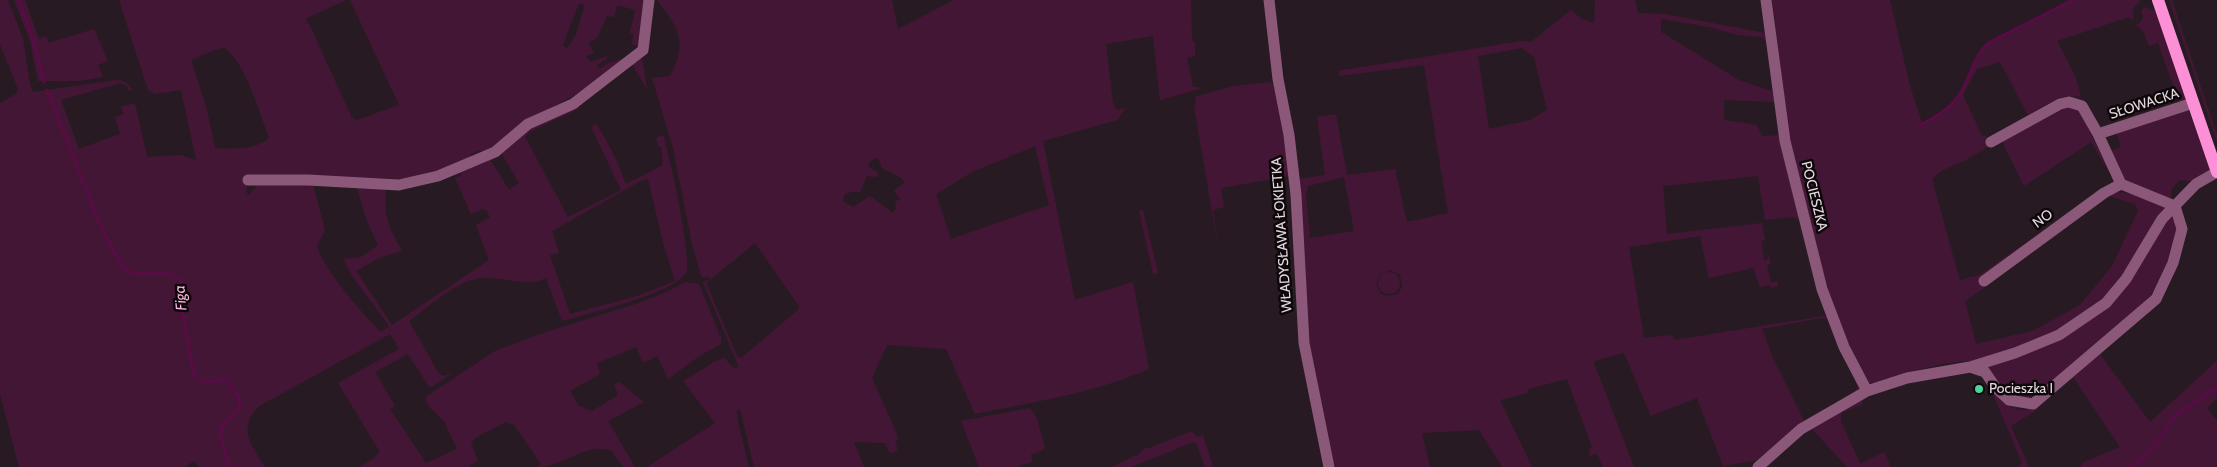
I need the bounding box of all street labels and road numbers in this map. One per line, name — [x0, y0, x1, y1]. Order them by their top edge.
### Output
street label: SŁOWACKA — [2107, 85, 2181, 123]
street label: WŁADYSŁAWA ŁOKIETKA — [1268, 157, 1296, 313]
street label: POCIESZKA — [1797, 159, 1831, 233]
street label: NO — [2030, 206, 2056, 232]

